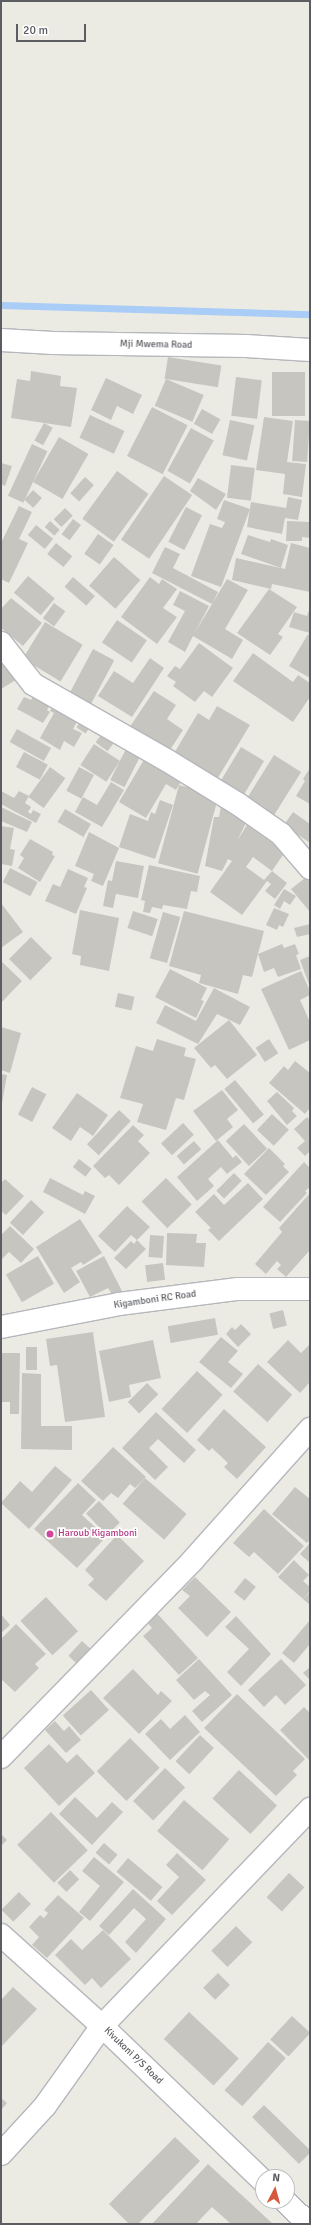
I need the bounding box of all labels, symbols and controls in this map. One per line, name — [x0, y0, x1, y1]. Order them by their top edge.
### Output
scale bar — [18, 16, 88, 42]
text: 20 m — [23, 23, 48, 38]
street label: Mji Mwema Road — [120, 338, 192, 352]
street label: Kigamboni RC Road — [113, 1288, 197, 1312]
place label: Haroub Kigamboni — [58, 1528, 137, 1540]
marker: Haroub Kigamboni — [45, 1529, 55, 1539]
street label: Kivukoni P/S Road — [101, 2025, 165, 2087]
north arrow — [255, 2169, 295, 2209]
text: N — [272, 2171, 281, 2184]

